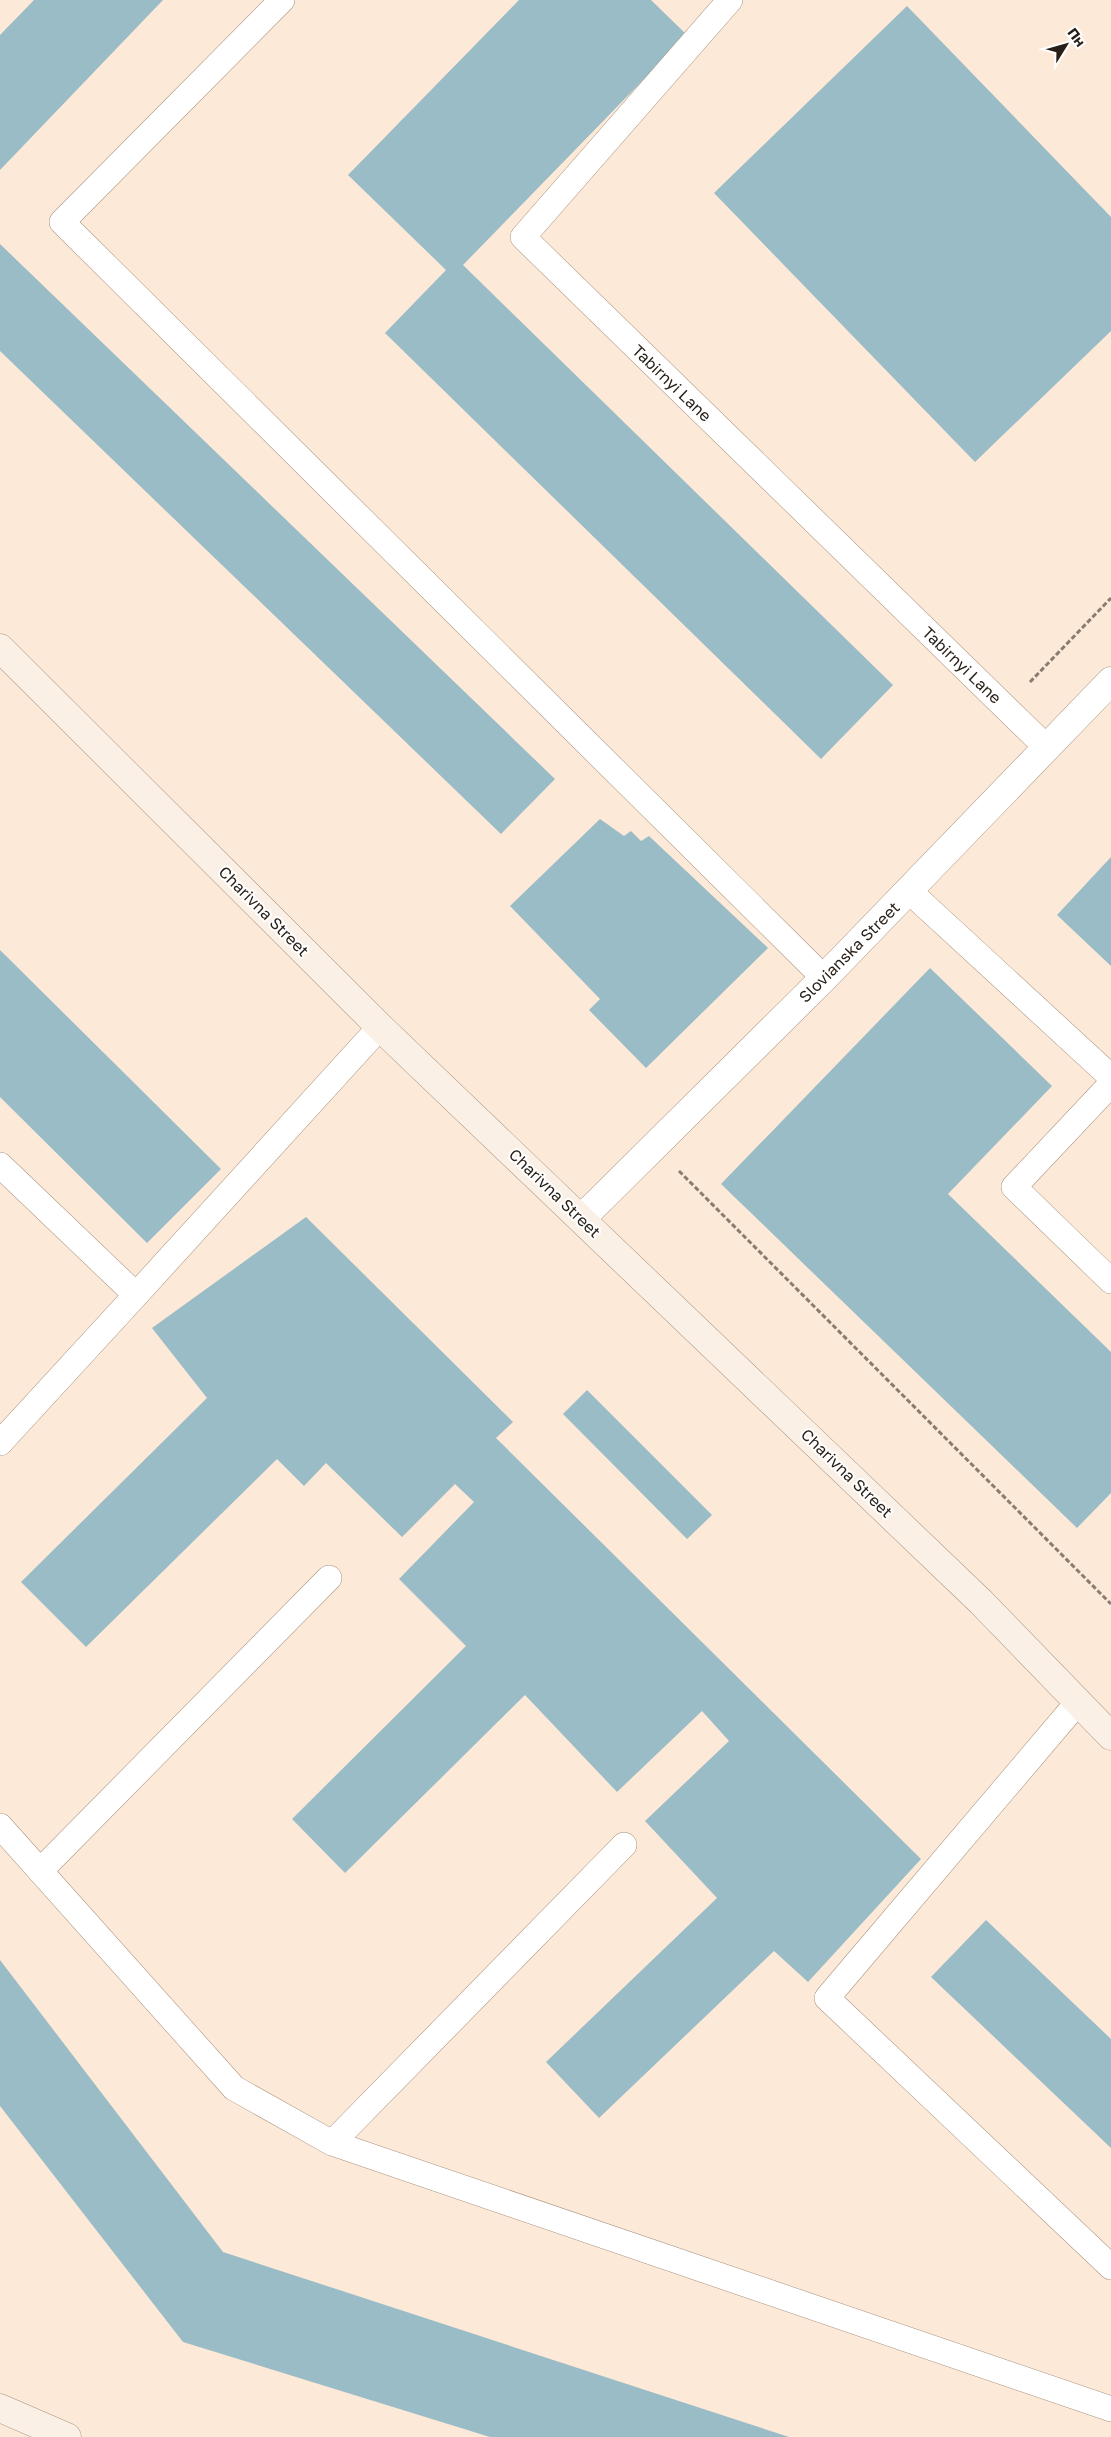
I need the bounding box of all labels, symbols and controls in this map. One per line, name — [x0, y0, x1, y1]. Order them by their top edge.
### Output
north arrow — [1041, 20, 1091, 70]
text: Пн — [1064, 24, 1089, 50]
street label: Tabirnyi Lane — [628, 340, 716, 426]
street label: Tabirnyi Lane — [918, 622, 1006, 708]
street label: Charivna Street — [215, 862, 313, 960]
street label: Slovianska Street — [794, 897, 904, 1007]
street label: Charivna Street — [505, 1144, 605, 1242]
street label: Charivna Street — [797, 1424, 897, 1522]

